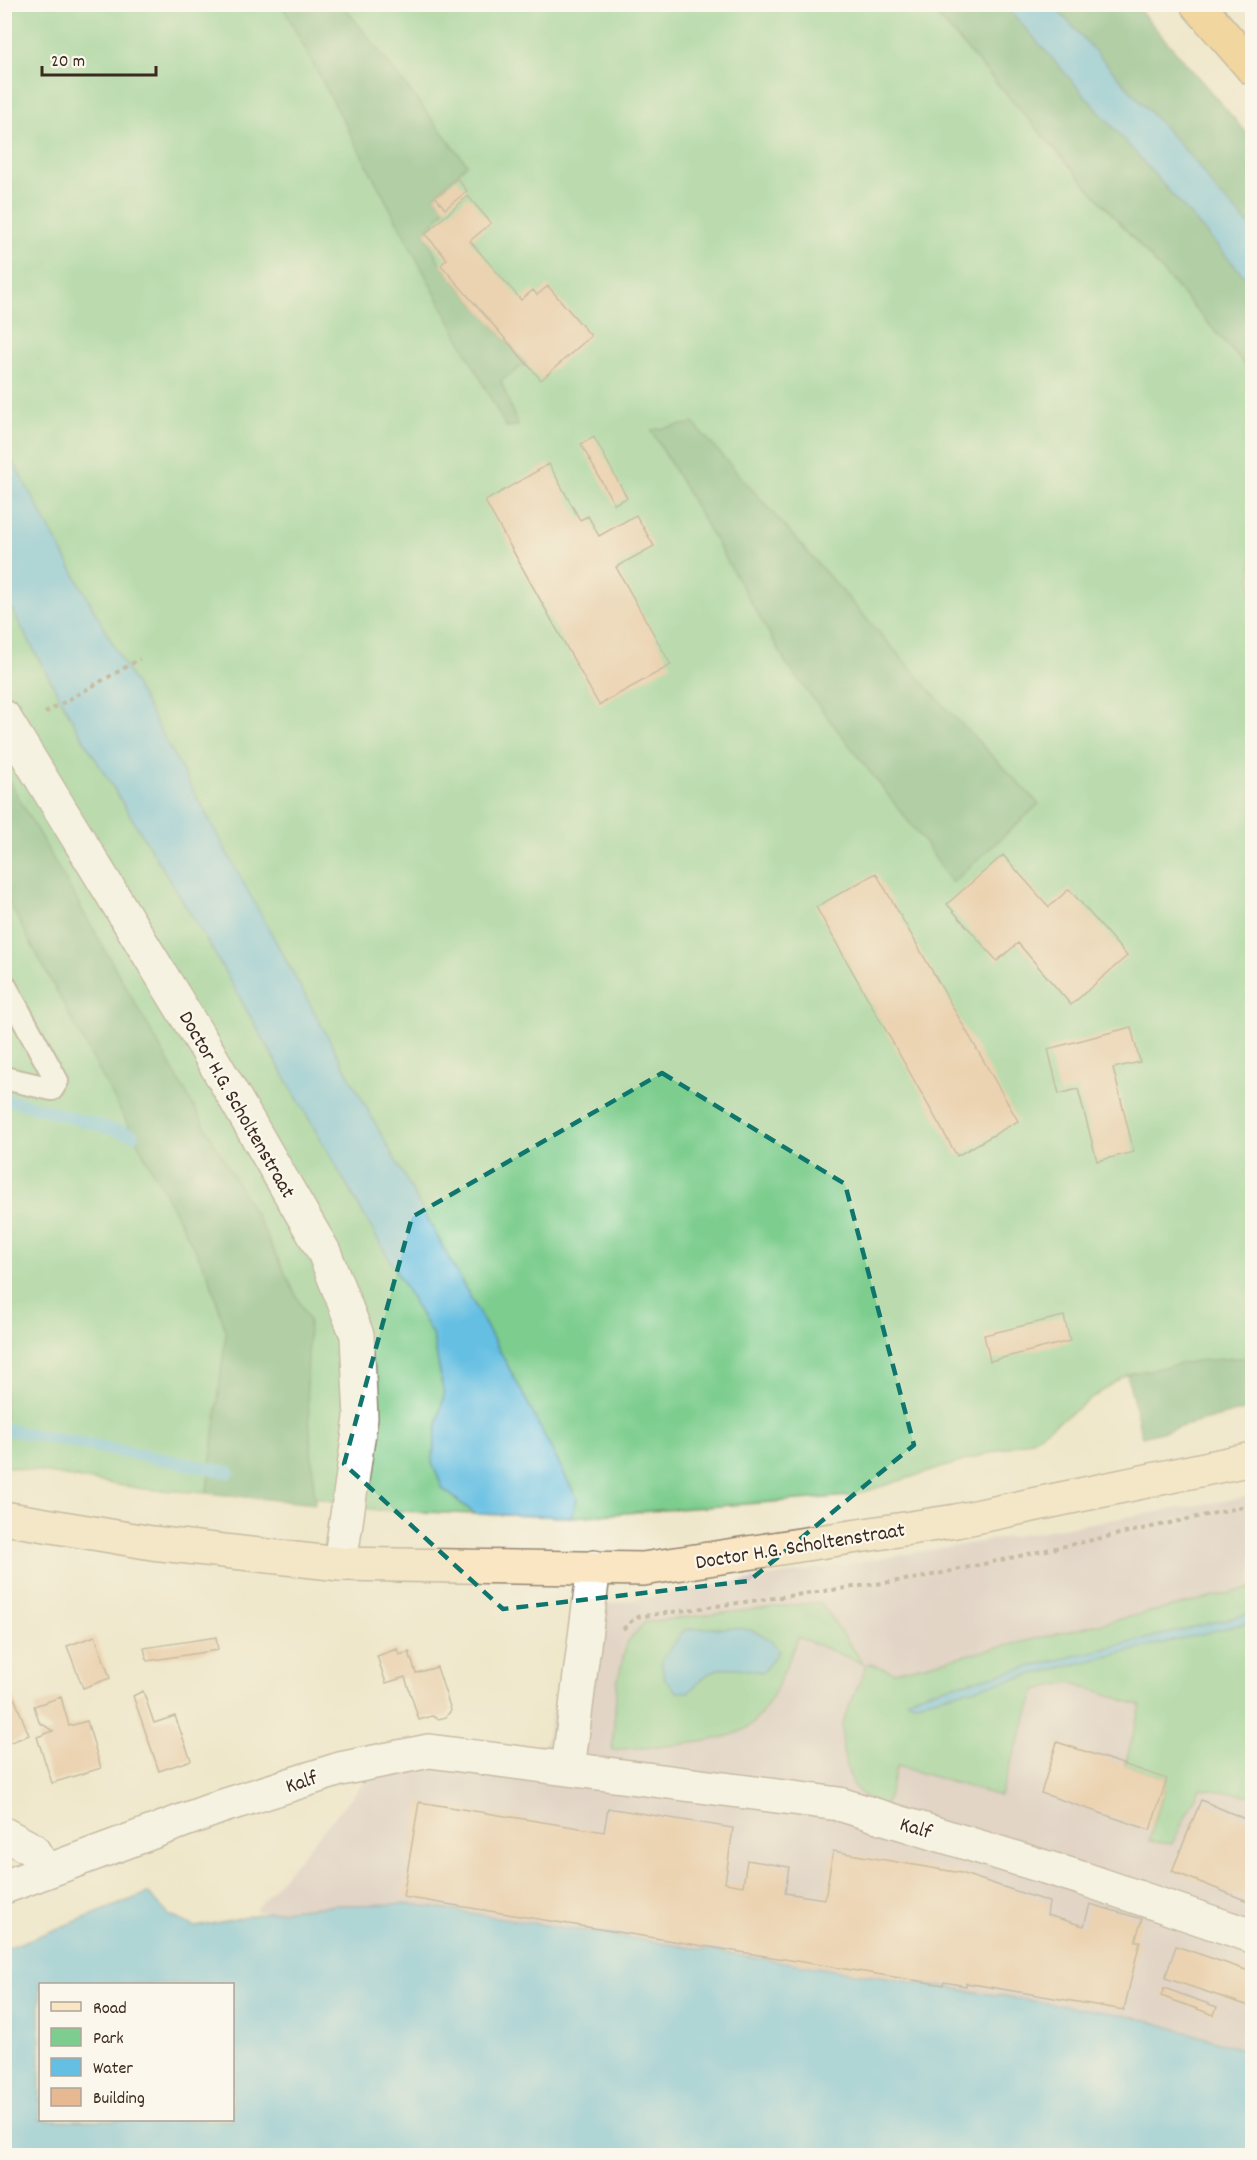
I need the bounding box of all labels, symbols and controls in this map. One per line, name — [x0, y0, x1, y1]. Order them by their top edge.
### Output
scale bar — [42, 39, 156, 77]
text: 20 m — [51, 50, 85, 75]
street label: Doctor H.G. Scholtenstraat — [170, 1006, 301, 1205]
street label: Doctor H.G. Scholtenstraat — [694, 1517, 908, 1579]
street label: Kalf — [282, 1764, 322, 1803]
street label: Kalf — [895, 1811, 935, 1849]
legend — [39, 1983, 234, 2121]
text: Road — [93, 1997, 127, 2022]
text: Park — [93, 2027, 124, 2052]
text: Water — [93, 2057, 133, 2082]
text: Building — [93, 2087, 145, 2112]

